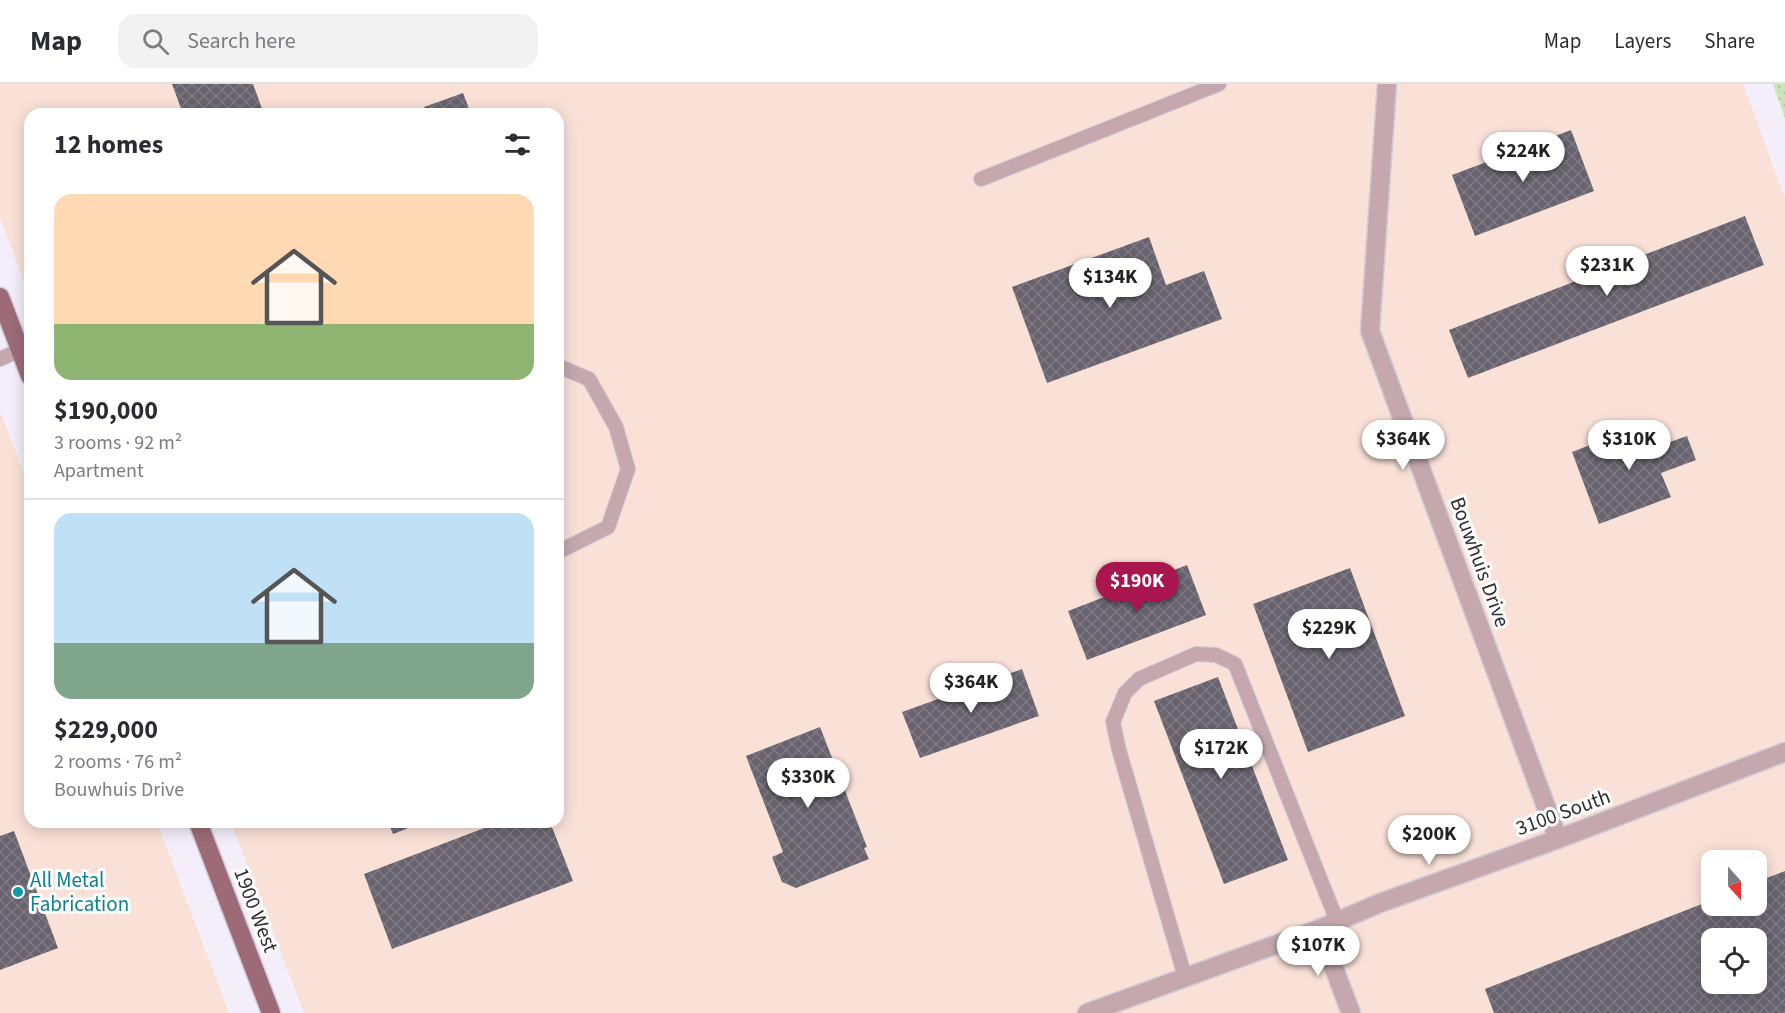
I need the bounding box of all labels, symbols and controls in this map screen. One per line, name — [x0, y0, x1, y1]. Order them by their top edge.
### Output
search box — [118, 14, 538, 68]
text: Map — [30, 21, 82, 61]
icon: search — [139, 25, 172, 58]
text: Search here — [187, 25, 296, 57]
text: Map — [1544, 26, 1581, 56]
text: Layers — [1614, 26, 1671, 56]
text: Share — [1704, 26, 1755, 56]
text: 12 homes — [54, 126, 163, 163]
icon: filters — [501, 128, 534, 161]
pin: $224K — [1481, 132, 1565, 183]
text: $224K — [1496, 137, 1550, 165]
icon: home — [240, 233, 348, 341]
pin: $231K — [1565, 246, 1649, 297]
text: $231K — [1580, 251, 1634, 279]
pin: $134K — [1068, 258, 1152, 309]
text: $134K — [1083, 263, 1137, 291]
text: $190,000 — [54, 392, 158, 429]
pin: $364K — [1361, 420, 1445, 471]
pin: $310K — [1587, 420, 1671, 471]
text: $364K — [1376, 425, 1430, 453]
text: $310K — [1602, 425, 1656, 453]
text: 3 rooms · 92 m² — [54, 429, 182, 457]
text: Apartment — [54, 457, 144, 485]
street label: Bouwhuis Drive — [1443, 493, 1517, 631]
icon: home — [240, 552, 348, 660]
pin: $190K — [1095, 562, 1179, 613]
text: $190K — [1110, 567, 1164, 595]
pin: $229K — [1287, 609, 1371, 660]
text: $229K — [1302, 614, 1356, 642]
pin: $364K — [929, 663, 1013, 714]
text: $364K — [944, 668, 998, 696]
text: $229,000 — [54, 711, 158, 748]
pin: $172K — [1179, 729, 1263, 780]
text: $172K — [1194, 734, 1248, 762]
text: 2 rooms · 76 m² — [54, 748, 182, 776]
pin: $330K — [766, 758, 850, 809]
text: $330K — [781, 763, 835, 791]
text: Bouwhuis Drive — [54, 776, 184, 804]
street label: 3100 South — [1512, 781, 1614, 843]
pin: $200K — [1387, 815, 1471, 866]
text: $200K — [1402, 820, 1456, 848]
north arrow — [1701, 850, 1767, 916]
map controls — [1701, 850, 1767, 994]
street label: 1900 West — [226, 863, 286, 957]
place label: All Metal Fabrication — [30, 865, 129, 919]
marker: All Metal Fabrication — [11, 885, 25, 899]
pin: $107K — [1276, 926, 1360, 977]
button: locate — [1701, 928, 1767, 994]
text: $107K — [1291, 931, 1345, 959]

